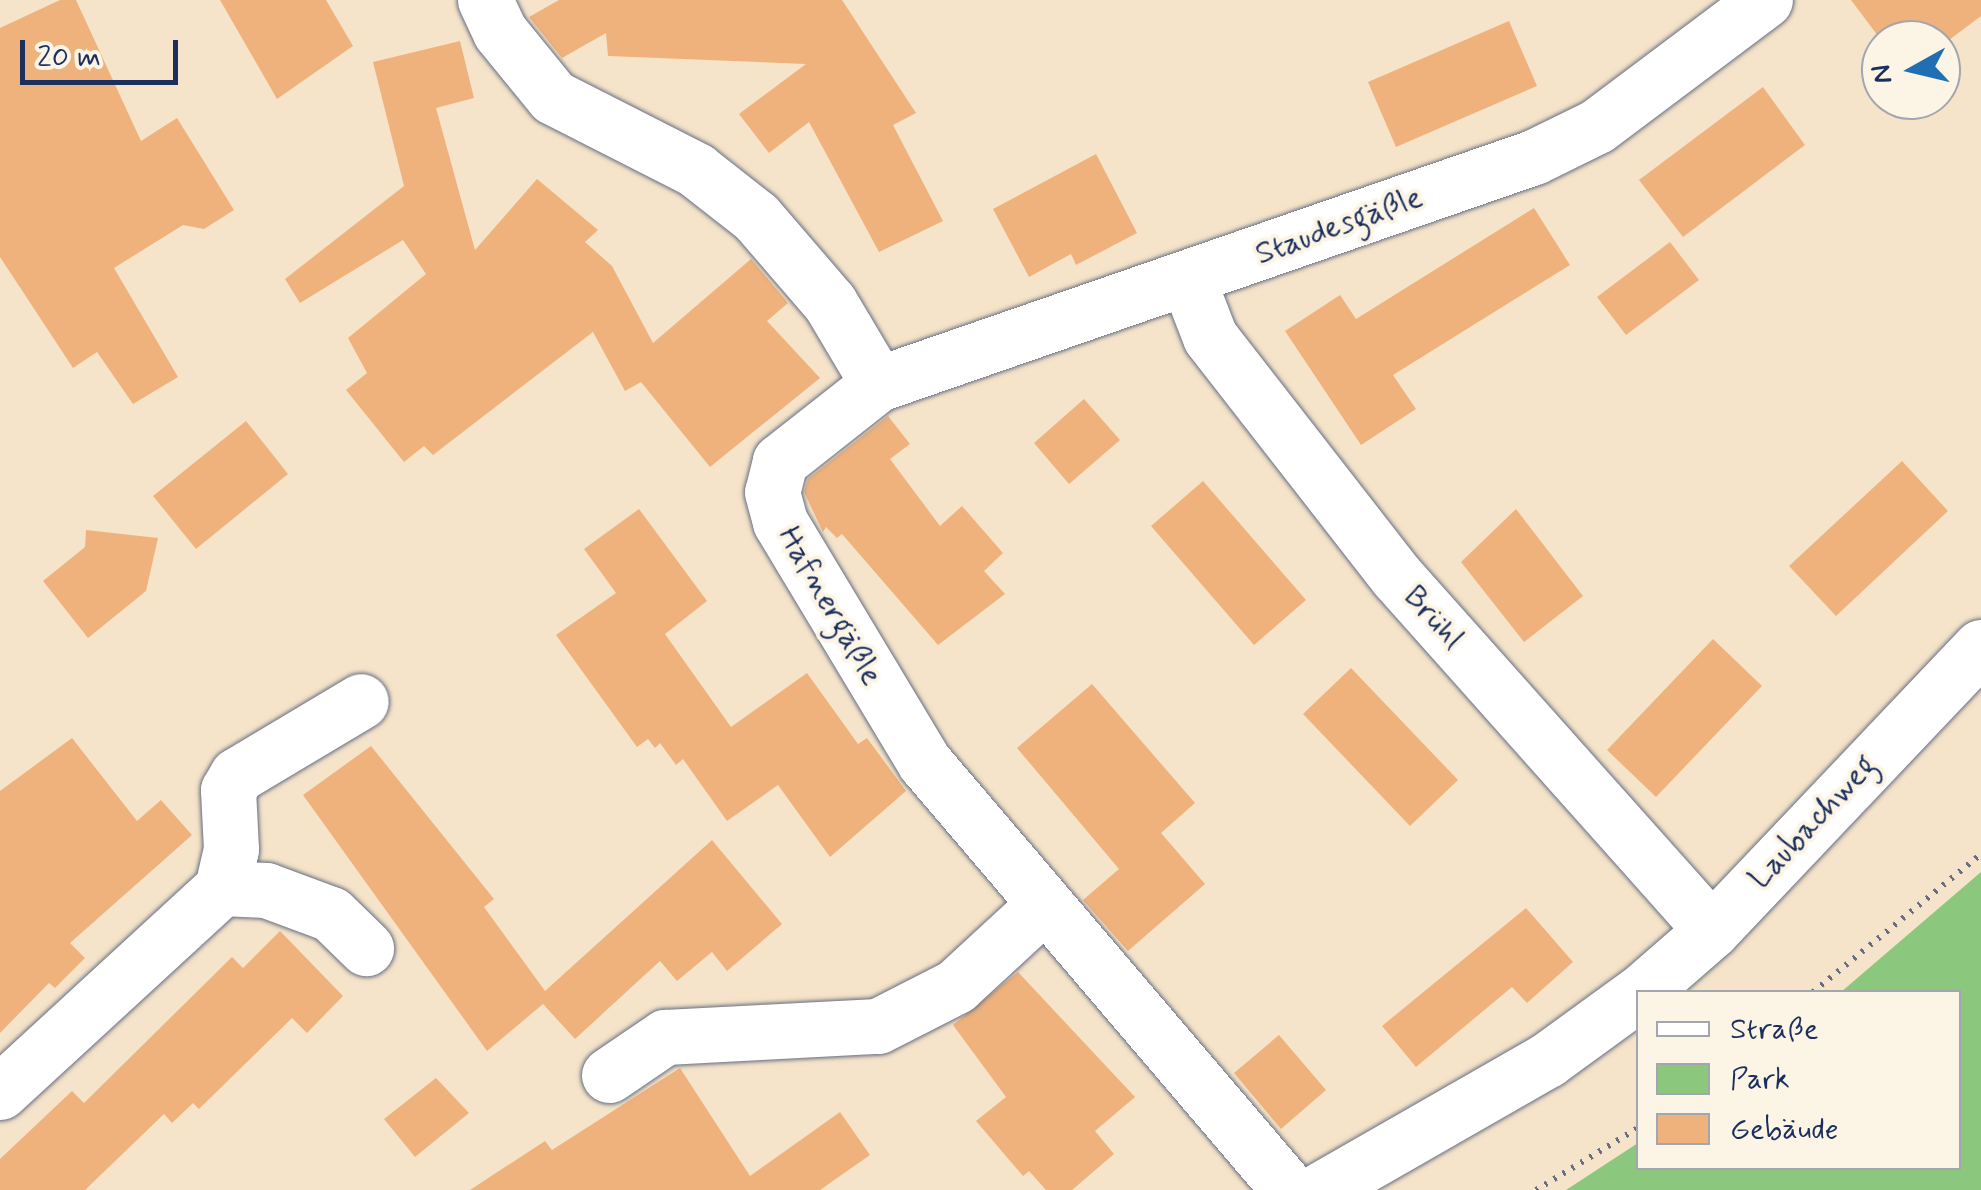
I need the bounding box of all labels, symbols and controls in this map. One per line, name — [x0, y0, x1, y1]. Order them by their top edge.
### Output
scale bar — [25, 20, 182, 82]
north arrow — [1861, 20, 1961, 120]
text: 20 m — [37, 38, 101, 77]
text: N — [1863, 62, 1902, 86]
street label: Staudesgäßle — [1250, 178, 1428, 274]
street label: Hafnergäßle — [769, 520, 891, 692]
street label: Brühl — [1395, 578, 1471, 658]
street label: Laubachweg — [1741, 747, 1885, 897]
legend — [1636, 990, 1961, 1170]
text: Straße — [1730, 1010, 1818, 1049]
text: Park — [1730, 1060, 1790, 1099]
text: Gebäude — [1730, 1110, 1838, 1149]

